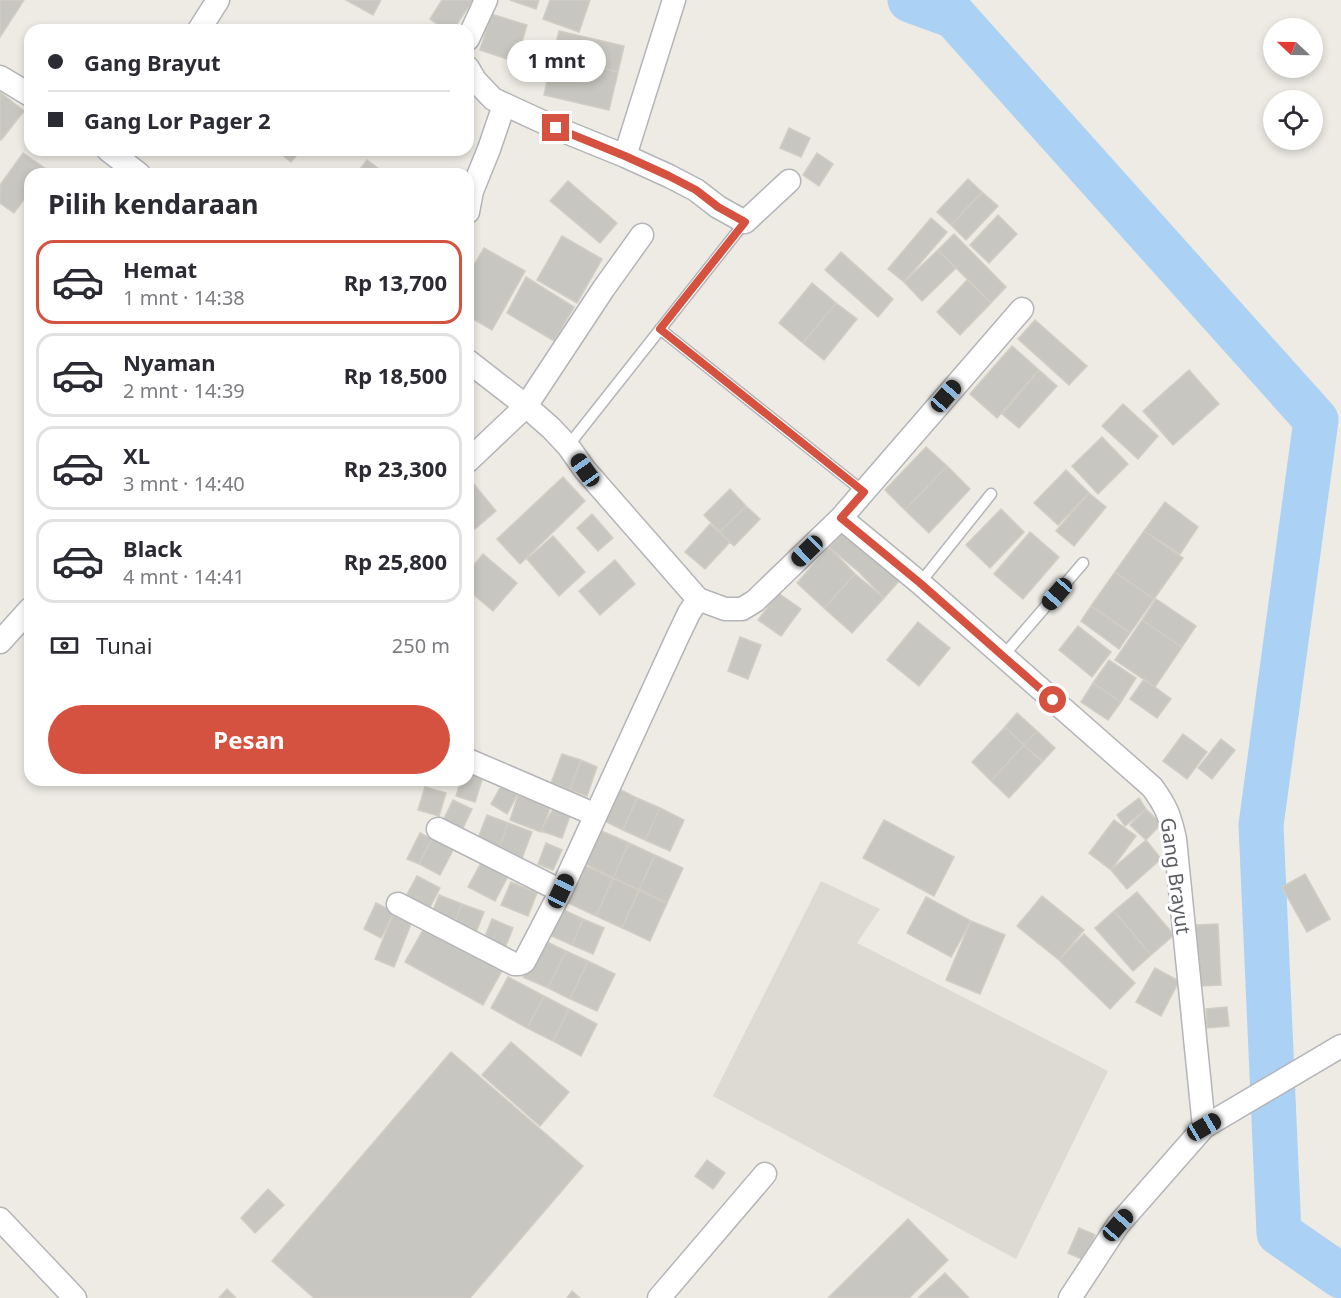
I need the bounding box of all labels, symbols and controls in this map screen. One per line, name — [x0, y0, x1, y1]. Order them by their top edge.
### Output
north arrow — [1263, 18, 1323, 78]
map controls — [1263, 18, 1323, 150]
callout: 1 mnt — [506, 41, 606, 83]
text: Gang Brayut — [84, 47, 221, 77]
text: 1 mnt — [528, 47, 585, 74]
button: locate — [1263, 90, 1323, 150]
text: Gang Lor Pager 2 — [84, 105, 271, 135]
route end — [542, 114, 569, 141]
text: Pilih kendaraan — [48, 185, 259, 222]
text: Hemat — [123, 254, 197, 284]
icon: car — [51, 255, 105, 309]
text: Rp 13,700 — [344, 267, 447, 297]
text: 1 mnt · 14:38 — [123, 284, 245, 311]
text: Nyaman — [123, 347, 216, 377]
icon: car — [51, 348, 105, 402]
text: Rp 18,500 — [344, 360, 447, 390]
text: 2 mnt · 14:39 — [123, 377, 245, 404]
car — [927, 377, 965, 415]
text: XL — [123, 440, 150, 470]
icon: car — [51, 441, 105, 495]
car — [567, 450, 603, 490]
text: Rp 23,300 — [344, 453, 447, 483]
text: 3 mnt · 14:40 — [123, 470, 245, 497]
car — [788, 532, 826, 570]
text: Black — [123, 533, 182, 563]
icon: car — [51, 534, 105, 588]
text: Rp 25,800 — [344, 546, 447, 576]
text: 4 mnt · 14:41 — [123, 563, 245, 590]
car — [1038, 575, 1076, 613]
icon: cash — [48, 629, 81, 662]
text: Tunai — [96, 630, 152, 660]
text: 250 m — [392, 632, 450, 659]
route start — [1039, 686, 1066, 713]
button: Pesan — [48, 705, 450, 774]
street label: Gang Brayut — [1154, 816, 1198, 936]
car — [545, 871, 577, 911]
car — [1184, 1110, 1224, 1144]
car — [1099, 1206, 1137, 1244]

